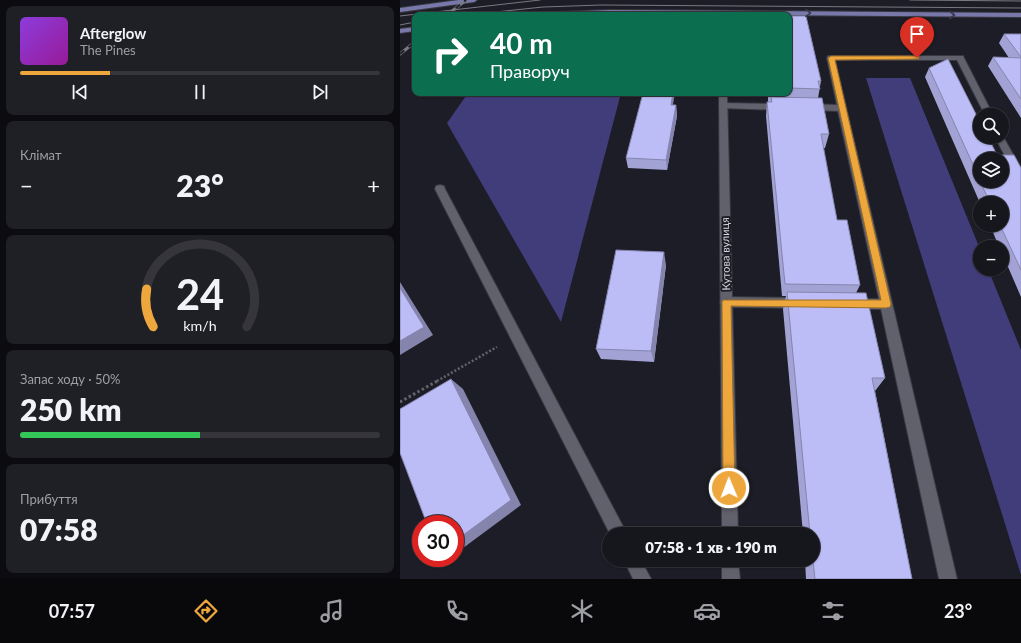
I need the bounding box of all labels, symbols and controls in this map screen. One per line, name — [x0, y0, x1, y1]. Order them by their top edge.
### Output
one-way arrow — [805, 9, 811, 17]
one-way arrow — [949, 11, 955, 19]
pin — [900, 17, 934, 58]
icon: arrive — [906, 23, 928, 45]
text: Afterglow — [80, 24, 146, 42]
text: 40 m — [490, 26, 553, 60]
icon: right — [424, 28, 476, 80]
text: The Pines — [80, 42, 136, 58]
text: Праворуч — [490, 60, 570, 82]
icon: previous — [69, 81, 91, 103]
icon: pause — [189, 81, 211, 103]
icon: next — [309, 81, 331, 103]
map controls — [973, 108, 1009, 276]
button: search — [973, 108, 1009, 144]
text: Клімат — [20, 147, 61, 163]
button: layers — [973, 152, 1009, 188]
text: 23° — [176, 167, 224, 203]
text: − — [20, 172, 33, 199]
text: + — [367, 172, 380, 199]
button: + — [973, 196, 1009, 232]
street label: Кутова вулиця — [718, 217, 732, 291]
button: − — [973, 240, 1009, 276]
text: 24 — [176, 269, 224, 319]
text: km/h — [183, 317, 217, 334]
text: Запас ходу · 50% — [20, 371, 120, 387]
text: 250 km — [20, 391, 121, 427]
position arrow — [708, 467, 750, 509]
text: Прибуття — [20, 491, 78, 507]
text: 07:58 — [20, 511, 98, 547]
speed limit sign: 30 — [412, 515, 464, 567]
text: 07:58 · 1 хв · 190 m — [645, 538, 777, 556]
icon: directions — [192, 597, 220, 625]
icon: music — [318, 597, 346, 625]
icon: phone — [443, 597, 471, 625]
icon: climate — [568, 597, 596, 625]
icon: car — [693, 597, 721, 625]
icon: filters — [819, 597, 847, 625]
text: 07:57 — [49, 600, 95, 622]
text: 23° — [944, 600, 972, 622]

